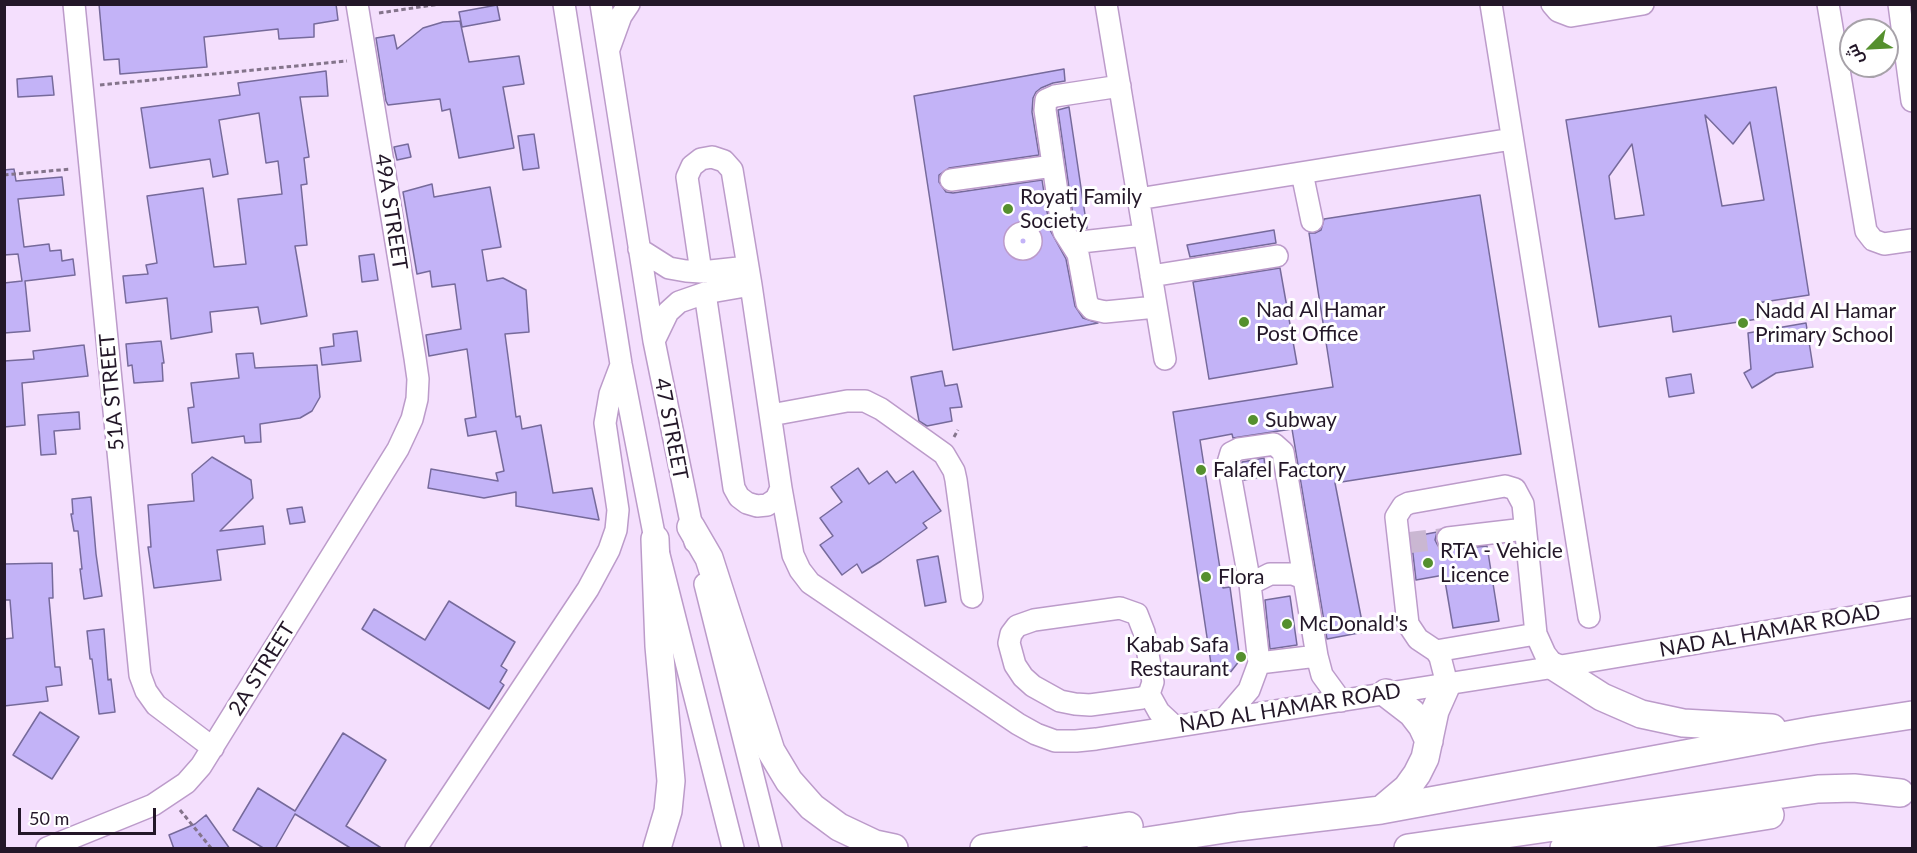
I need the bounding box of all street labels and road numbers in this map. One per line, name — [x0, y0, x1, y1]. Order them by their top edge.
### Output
street label: 49A STREET — [369, 152, 413, 272]
street label: 51A STREET — [94, 332, 130, 452]
street label: 47 STREET — [649, 376, 693, 482]
street label: NAD AL HAMAR ROAD — [1657, 599, 1883, 663]
street label: 2A STREET — [223, 618, 301, 720]
street label: NAD AL HAMAR ROAD — [1177, 678, 1403, 738]

